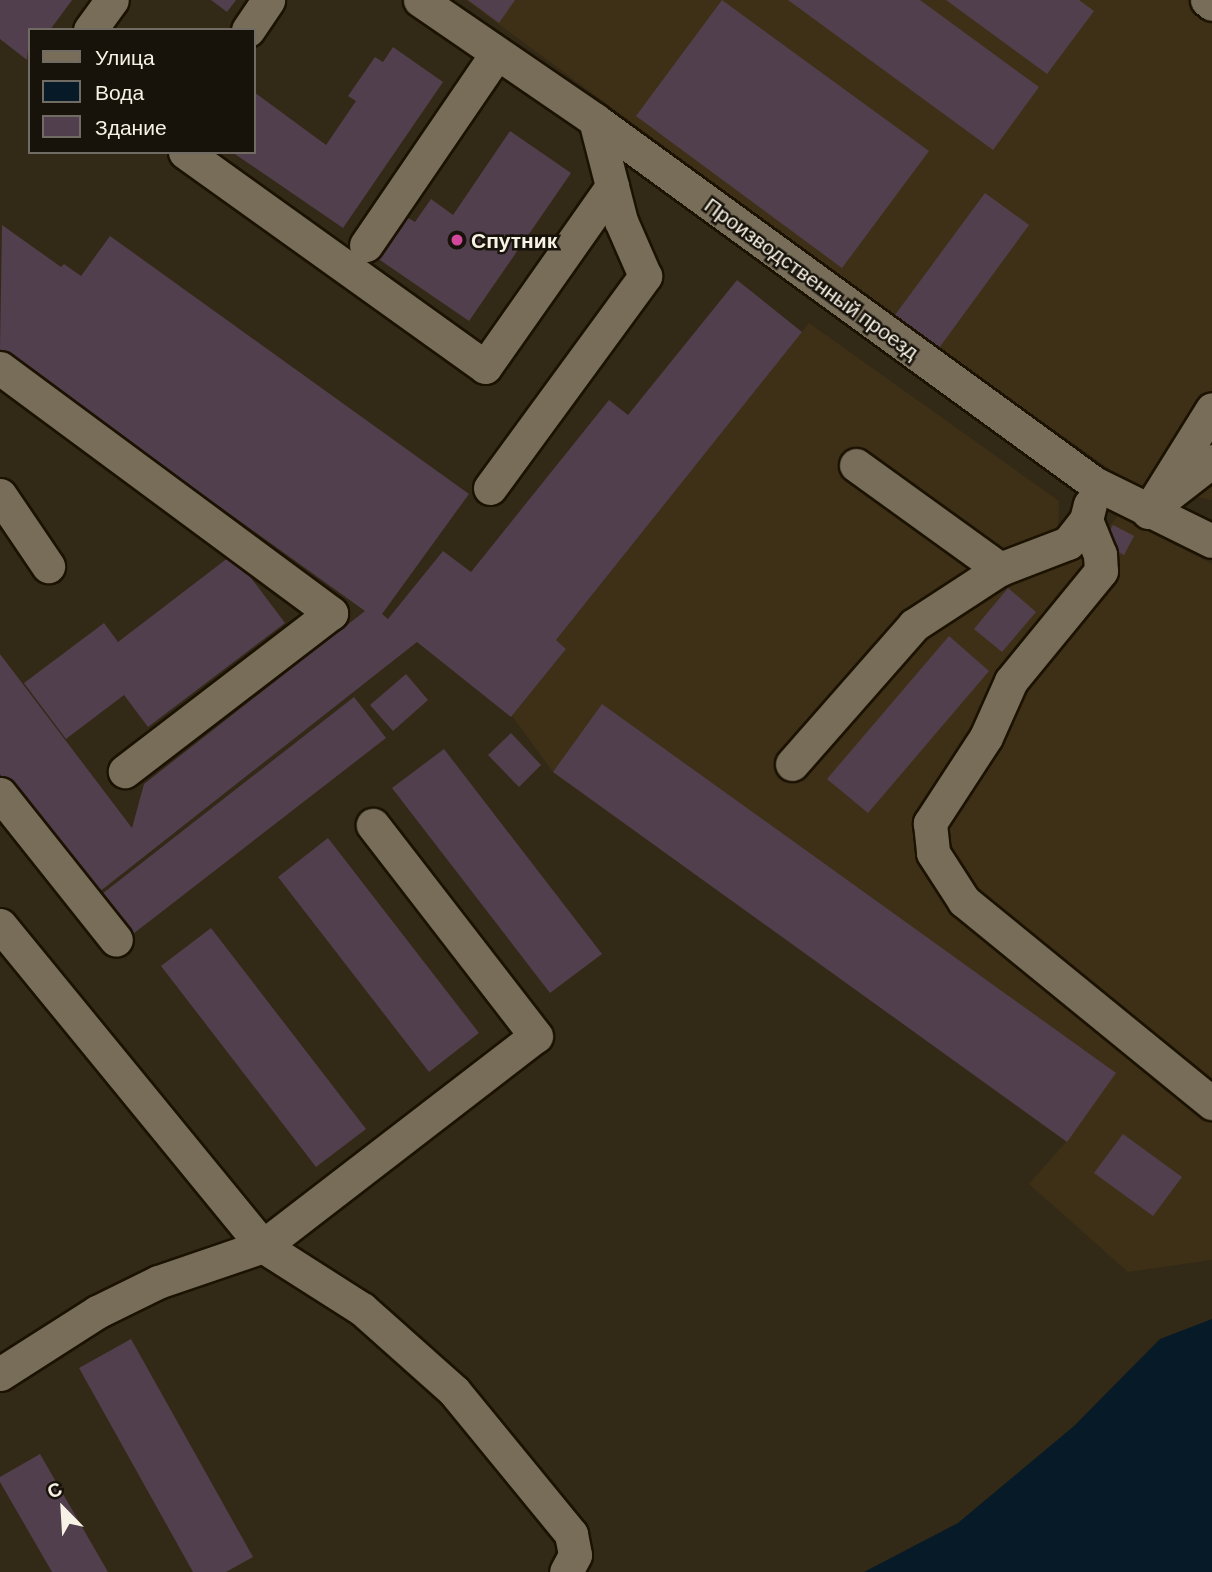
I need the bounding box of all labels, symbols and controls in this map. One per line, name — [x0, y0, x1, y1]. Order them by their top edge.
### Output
legend — [28, 28, 256, 154]
text: Улица — [95, 44, 155, 69]
text: Вода — [95, 79, 144, 104]
text: Здание — [95, 114, 167, 139]
street label: Производственный проезд — [700, 192, 924, 364]
place label: Спутник — [471, 227, 557, 253]
marker: Спутник — [449, 232, 465, 248]
north arrow — [28, 1474, 98, 1544]
text: С — [43, 1476, 65, 1503]

